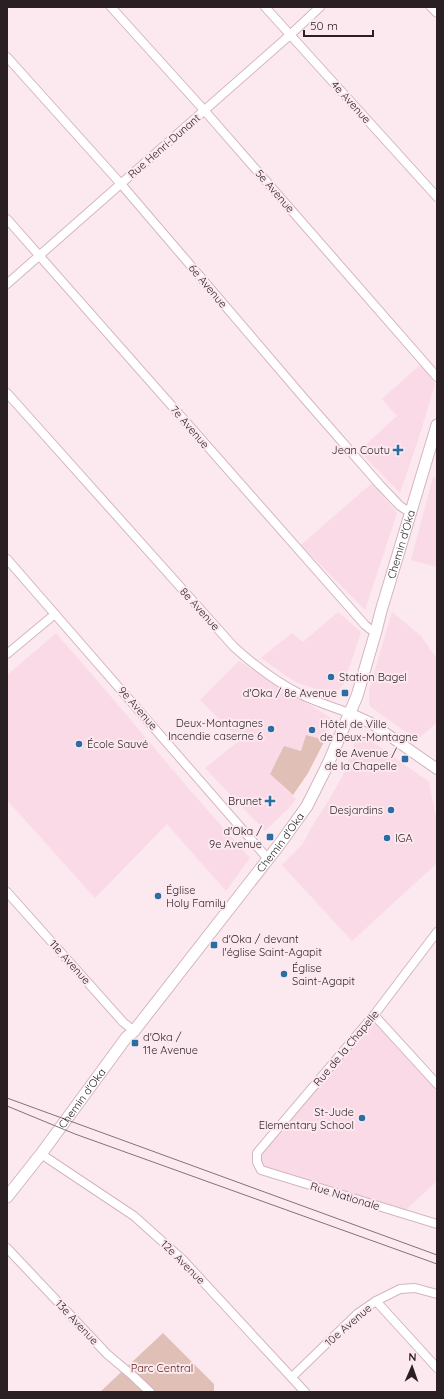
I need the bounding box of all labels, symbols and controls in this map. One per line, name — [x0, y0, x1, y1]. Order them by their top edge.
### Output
scale bar — [304, 12, 373, 38]
text: 50 m — [310, 18, 338, 33]
street label: 4e Avenue — [328, 78, 374, 126]
street label: Rue Henri-Dunant — [125, 111, 203, 181]
street label: 5e Avenue — [252, 166, 298, 216]
street label: 6e Avenue — [186, 261, 230, 311]
street label: 7e Avenue — [168, 403, 212, 451]
place label: Jean Coutu — [331, 443, 390, 457]
marker: Jean Coutu — [393, 445, 403, 455]
street label: Chemin d'Oka — [384, 508, 418, 580]
street label: 8e Avenue — [177, 585, 223, 633]
place label: Station Bagel — [339, 670, 407, 684]
marker: Station Bagel — [326, 672, 336, 682]
street label: 9e Avenue — [115, 683, 161, 733]
place label: d'Oka / 8e Avenue — [243, 686, 337, 700]
marker: d'Oka / 8e Avenue — [340, 688, 350, 698]
place label: Deux-Montagnes Incendie caserne 6 — [168, 716, 263, 743]
place label: Hôtel de Ville de Deux-Montagne — [320, 717, 418, 744]
marker: Deux-Montagnes Incendie caserne 6 — [266, 724, 276, 734]
marker: Hôtel de Ville de Deux-Montagne — [307, 725, 317, 735]
place label: École Sauvé — [87, 737, 148, 751]
marker: École Sauvé — [74, 739, 84, 749]
place label: 8e Avenue / de la Chapelle — [325, 746, 397, 773]
marker: 8e Avenue / de la Chapelle — [400, 754, 410, 764]
place label: Brunet — [228, 794, 262, 808]
marker: Brunet — [265, 796, 275, 806]
place label: Desjardins — [329, 803, 383, 817]
marker: Desjardins — [386, 805, 396, 815]
street label: Chemin d'Oka — [253, 810, 307, 875]
place label: d'Oka / 9e Avenue — [209, 824, 262, 851]
place label: IGA — [395, 831, 413, 845]
marker: d'Oka / 9e Avenue — [265, 832, 275, 842]
marker: IGA — [382, 833, 392, 843]
place label: Église Holy Family — [166, 883, 226, 910]
marker: Église Holy Family — [153, 891, 163, 901]
place label: d'Oka / devant l'église Saint-Agapit — [222, 932, 322, 959]
street label: 11e Avenue — [46, 937, 94, 987]
marker: d'Oka / devant l'église Saint-Agapit — [209, 940, 219, 950]
place label: Église Saint-Agapit — [292, 961, 355, 988]
marker: Église Saint-Agapit — [279, 969, 289, 979]
street label: Rue de la Chapelle — [310, 1007, 382, 1089]
place label: d'Oka / 11e Avenue — [143, 1030, 198, 1057]
marker: d'Oka / 11e Avenue — [130, 1038, 140, 1048]
street label: Chemin d'Oka — [55, 1065, 109, 1131]
place label: St-Jude Elementary School — [259, 1105, 354, 1132]
marker: St-Jude Elementary School — [357, 1113, 367, 1123]
street label: Rue Nationale — [309, 1179, 381, 1213]
street label: 12e Avenue — [158, 1237, 208, 1287]
street label: 13e Avenue — [53, 1297, 101, 1347]
street label: 10e Avenue — [322, 1301, 374, 1349]
north arrow — [392, 1347, 432, 1387]
text: N — [408, 1350, 417, 1364]
park label: Parc Central — [131, 1361, 193, 1375]

